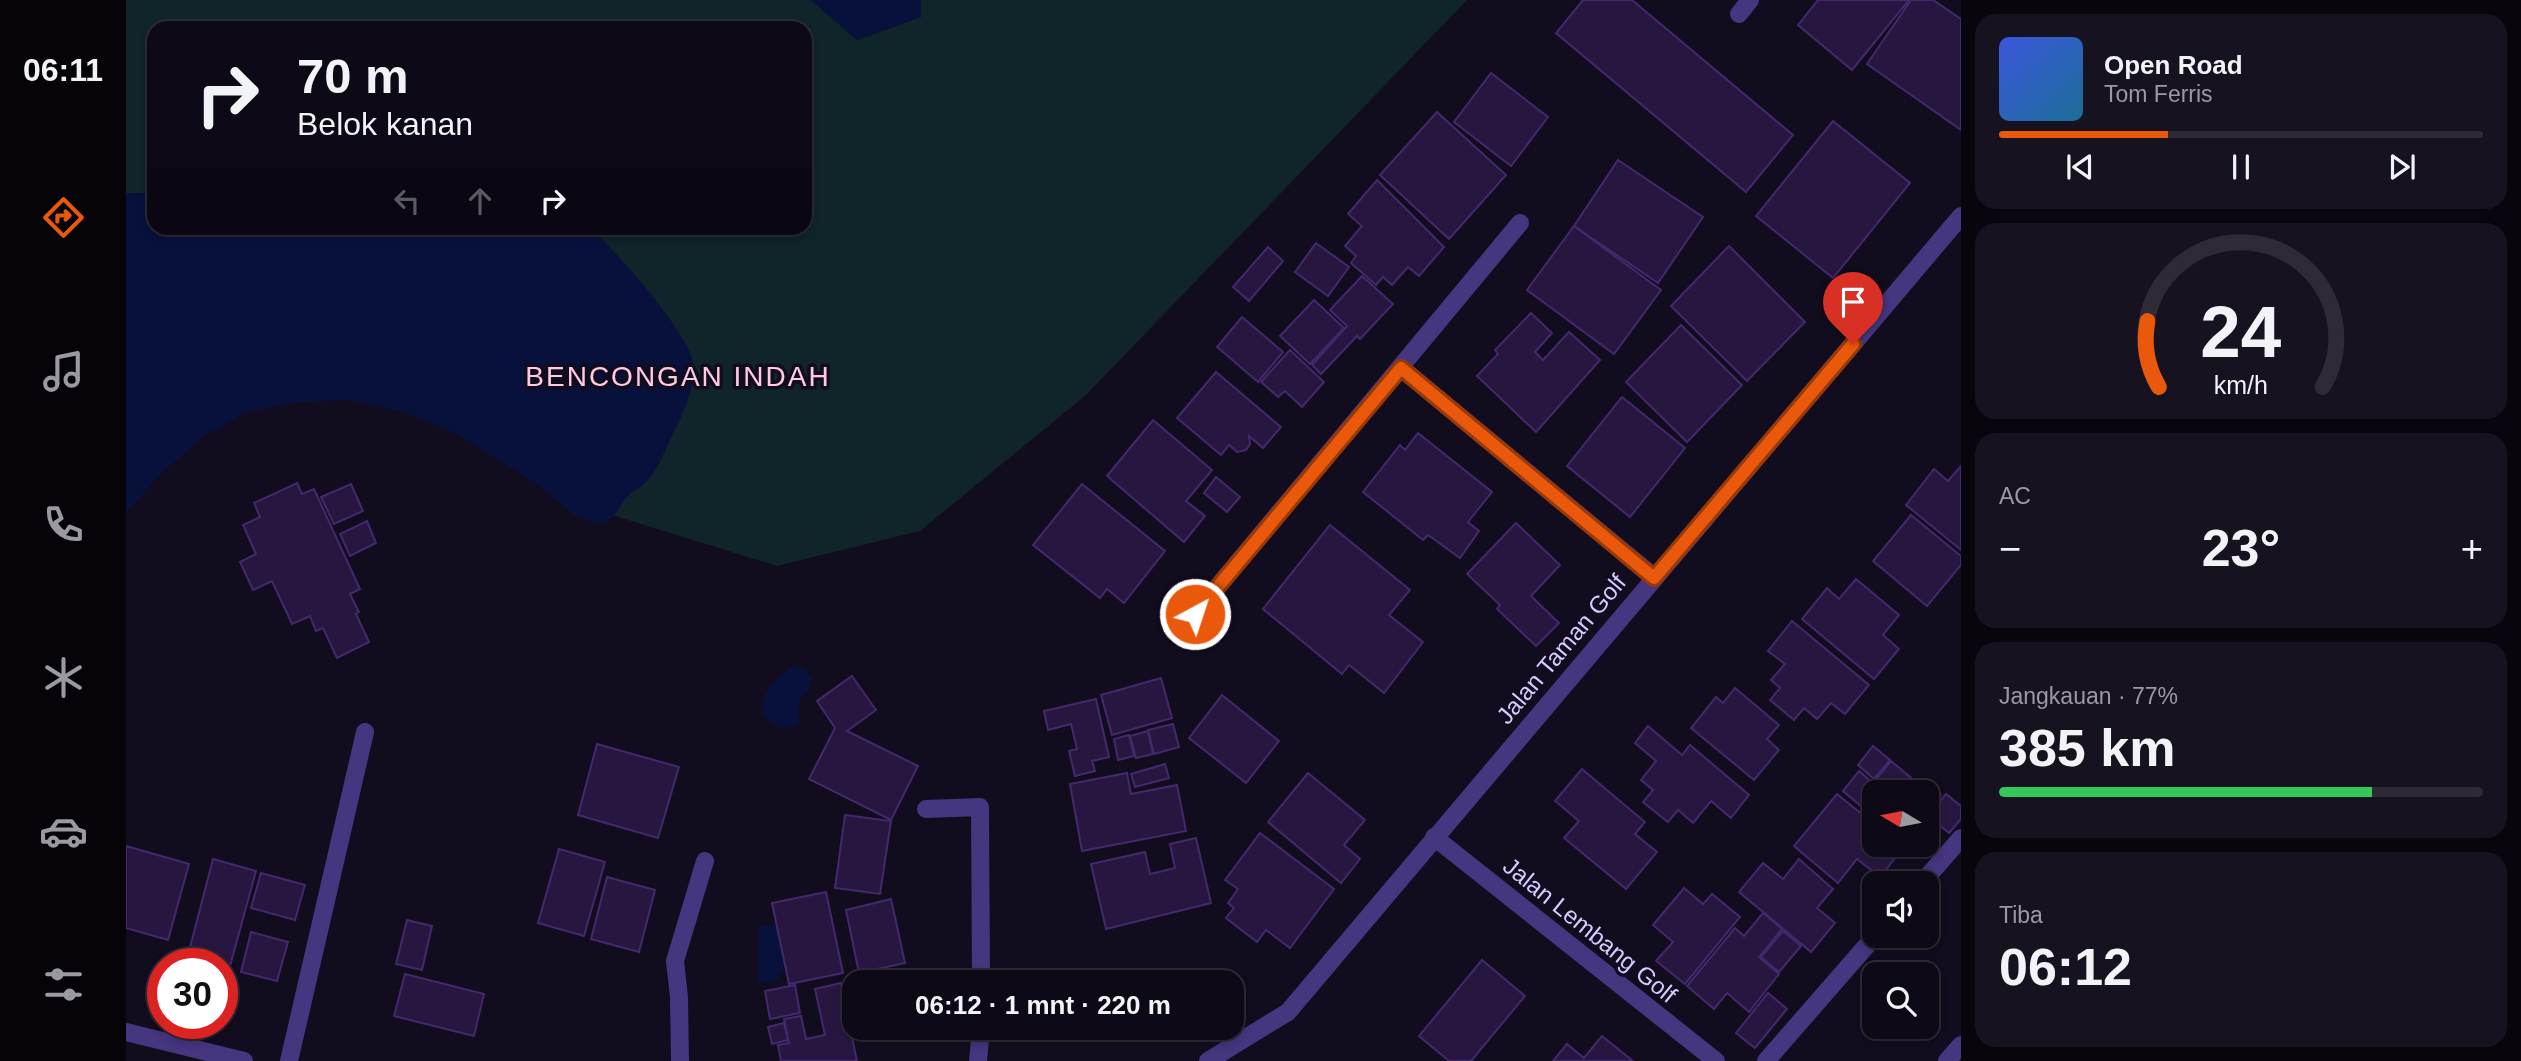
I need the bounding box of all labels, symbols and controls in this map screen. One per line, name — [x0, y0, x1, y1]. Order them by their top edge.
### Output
icon: right — [182, 49, 273, 140]
text: 70 m — [297, 49, 409, 103]
text: Open Road — [2104, 50, 2243, 80]
text: 06:11 — [23, 52, 103, 88]
text: Tom Ferris — [2104, 81, 2213, 107]
text: Belok kanan — [297, 106, 473, 142]
icon: previous — [2061, 148, 2099, 186]
icon: pause — [2222, 148, 2260, 186]
icon: next — [2383, 148, 2421, 186]
icon: left — [388, 182, 426, 220]
icon: ahead — [461, 182, 499, 220]
icon: right — [534, 182, 572, 220]
icon: directions — [39, 193, 88, 242]
pin — [1823, 272, 1883, 344]
icon: arrive — [1834, 283, 1872, 321]
text: 24 — [2201, 292, 2282, 373]
icon: music — [39, 347, 88, 396]
district label: BENCONGAN INDAH — [525, 361, 831, 392]
text: km/h — [2214, 371, 2268, 399]
text: AC — [1999, 483, 2031, 509]
icon: phone — [39, 500, 88, 549]
text: 23° — [2202, 519, 2280, 577]
text: − — [1999, 528, 2021, 570]
text: + — [2461, 528, 2483, 570]
street label: Jalan Taman Golf — [1491, 569, 1631, 729]
position arrow — [1158, 577, 1232, 651]
icon: climate — [39, 653, 88, 702]
text: Jangkauan · 77% — [1999, 683, 2178, 709]
text: 385 km — [1999, 719, 2175, 777]
north arrow — [1862, 780, 1939, 858]
map controls — [1862, 780, 1939, 1039]
icon: car — [39, 807, 88, 856]
street label: Jalan Lembang Golf — [1498, 852, 1682, 1008]
button: sound — [1862, 871, 1939, 948]
text: Tiba — [1999, 902, 2043, 928]
text: 06:12 — [1999, 938, 2132, 996]
speed limit sign: 30 — [147, 948, 238, 1039]
icon: filters — [39, 960, 88, 1009]
button: search — [1862, 962, 1939, 1039]
text: 06:12 · 1 mnt · 220 m — [915, 990, 1171, 1020]

